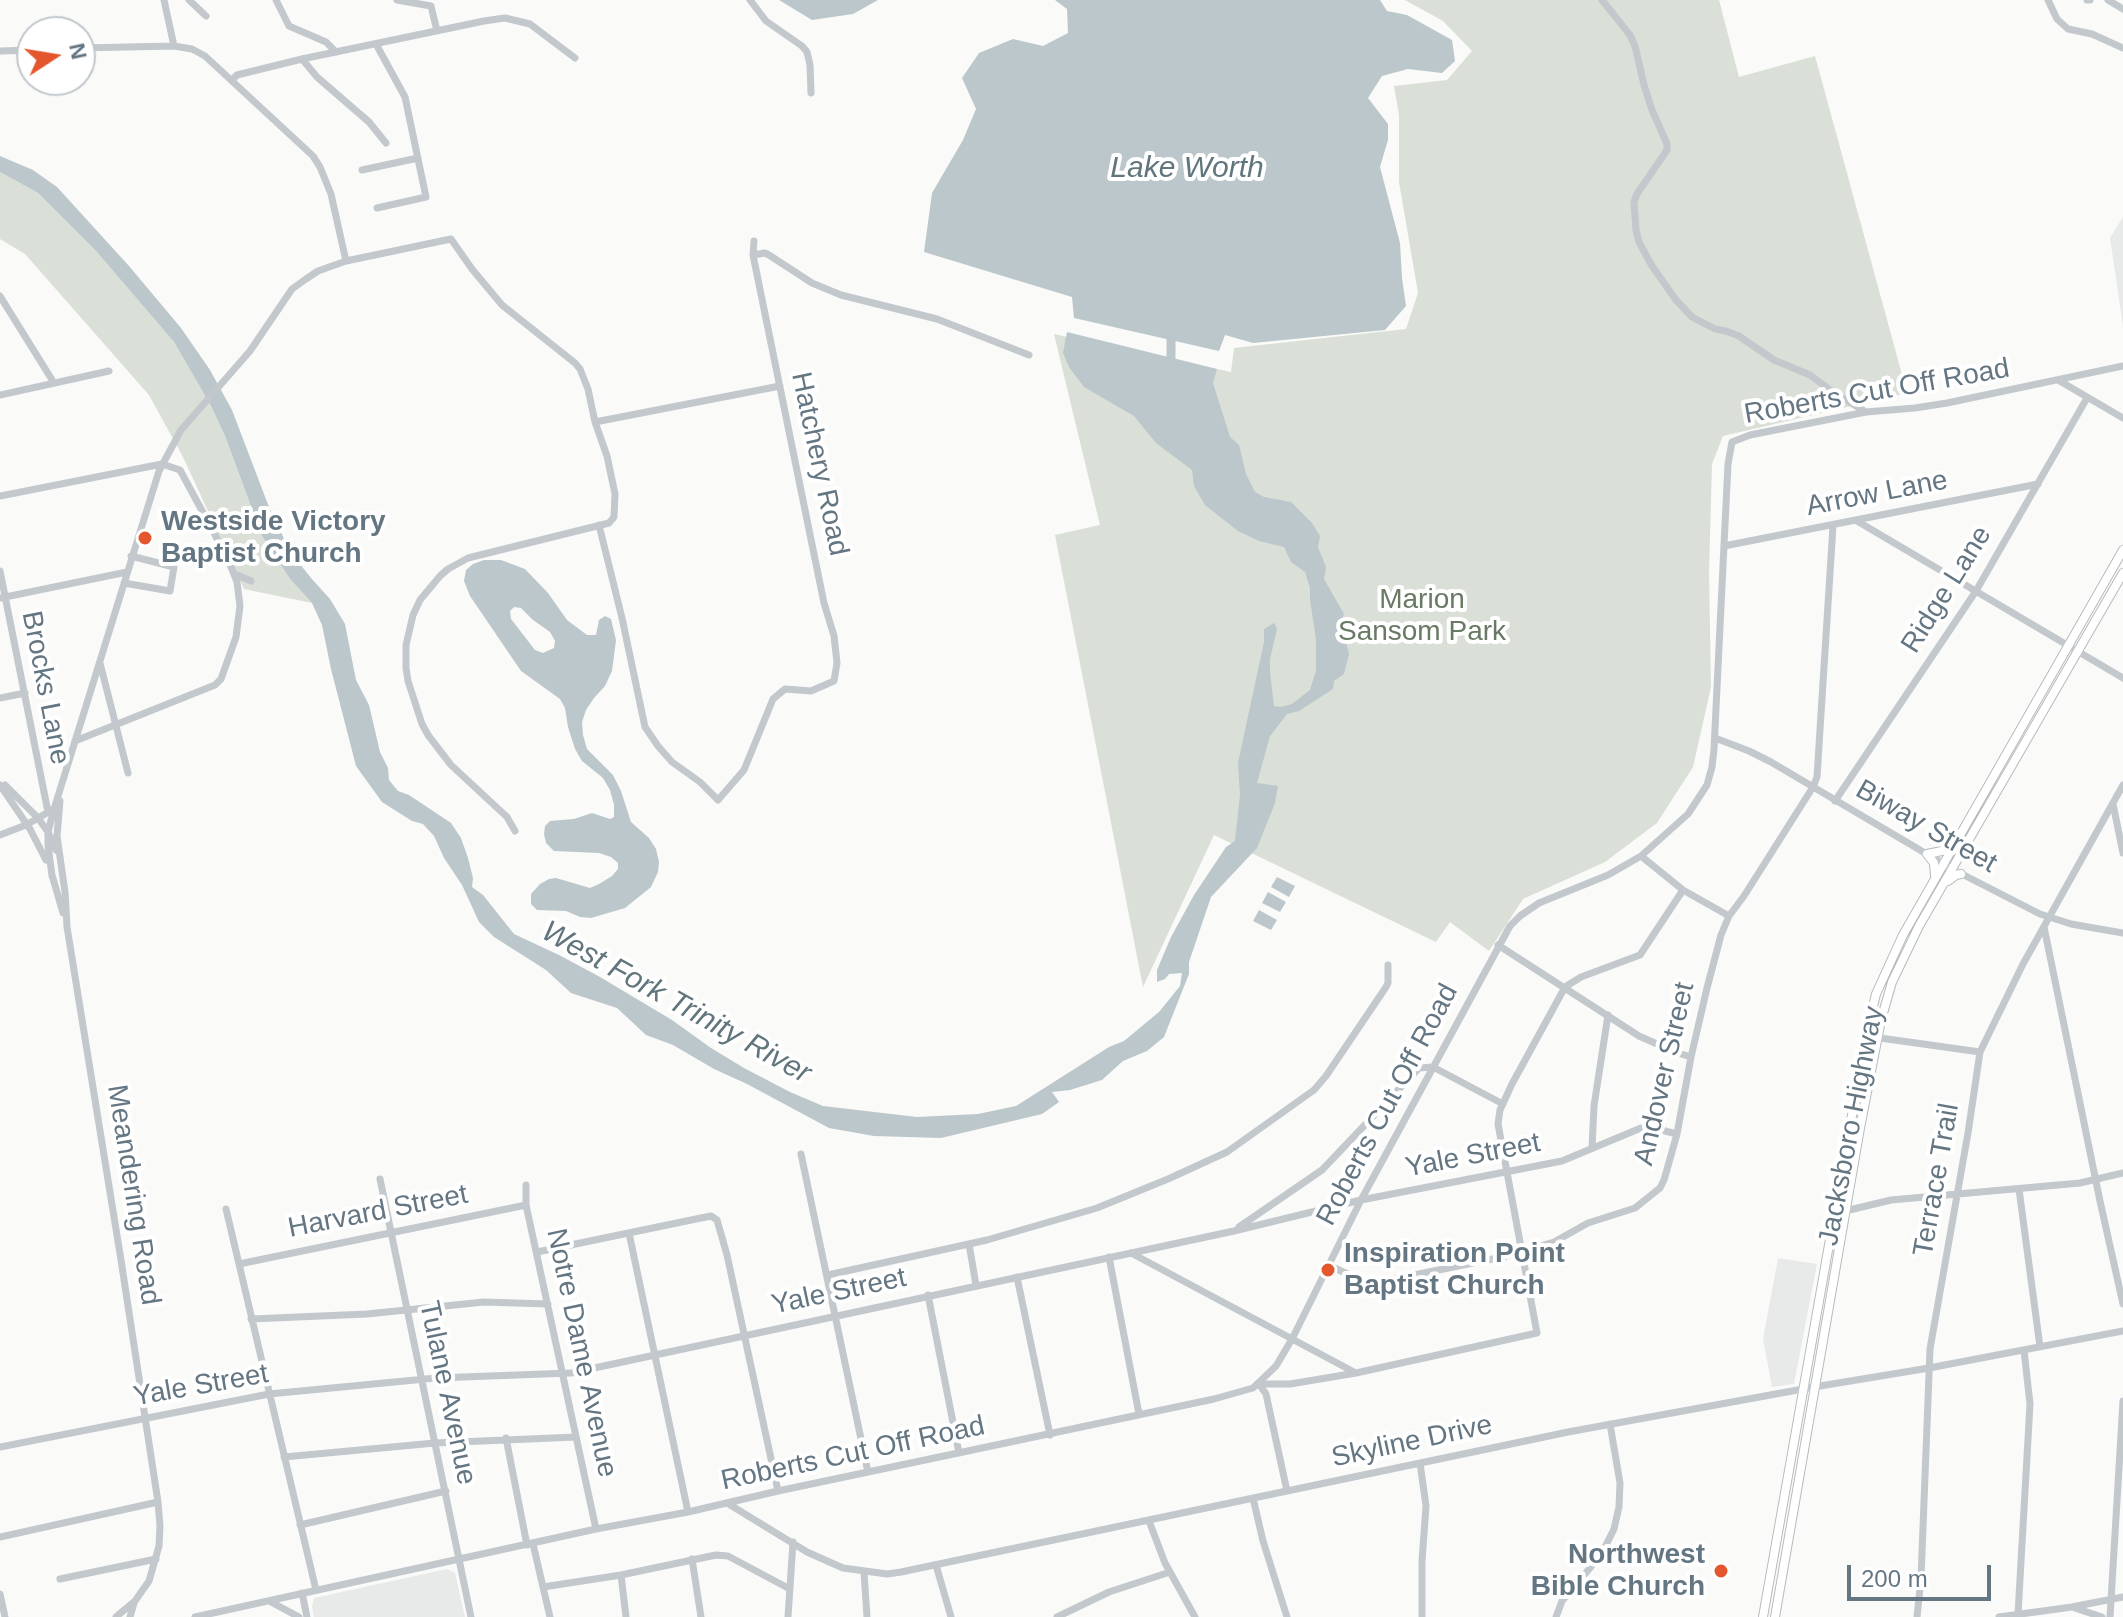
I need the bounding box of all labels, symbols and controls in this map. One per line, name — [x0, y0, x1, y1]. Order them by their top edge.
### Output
north arrow — [16, 16, 96, 96]
text: N — [64, 41, 92, 62]
water label: Lake Worth — [1110, 151, 1264, 187]
street label: Roberts Cut Off Road — [1742, 352, 2012, 432]
street label: Hatchery Road — [783, 369, 855, 559]
street label: Arrow Lane — [1804, 464, 1950, 524]
place label: Westside Victory Baptist Church — [161, 505, 386, 571]
street label: Ridge Lane — [1895, 520, 1999, 660]
marker: Westside Victory Baptist Church — [136, 529, 154, 547]
park label: Marion Sansom Park — [1338, 583, 1506, 649]
street label: Brocks Lane — [14, 608, 76, 768]
street label: Biway Street — [1850, 773, 2002, 881]
water label: West Fork Trinity River — [535, 914, 817, 1092]
street label: Roberts Cut Off Road — [1310, 978, 1466, 1232]
street label: Andover Street — [1628, 979, 1702, 1169]
street label: Jacksboro Highway — [1812, 1004, 1892, 1248]
street label: Meandering Road — [99, 1082, 167, 1308]
street label: Terrace Trail — [1907, 1101, 1967, 1259]
street label: Yale Street — [1403, 1126, 1543, 1186]
street label: Harvard Street — [285, 1178, 471, 1246]
street label: Notre Dame Avenue — [538, 1226, 624, 1480]
place label: Inspiration Point Baptist Church — [1344, 1237, 1565, 1303]
street label: Yale Street — [769, 1261, 909, 1323]
marker: Inspiration Point Baptist Church — [1319, 1261, 1337, 1279]
street label: Tulane Avenue — [411, 1298, 483, 1488]
street label: Yale Street — [131, 1358, 271, 1414]
street label: Skyline Drive — [1329, 1409, 1495, 1475]
street label: Roberts Cut Off Road — [718, 1410, 988, 1498]
place label: Northwest Bible Church — [1531, 1538, 1705, 1604]
scale bar — [1851, 1549, 1995, 1599]
marker: Northwest Bible Church — [1712, 1562, 1730, 1580]
text: 200 m — [1861, 1565, 1928, 1592]

